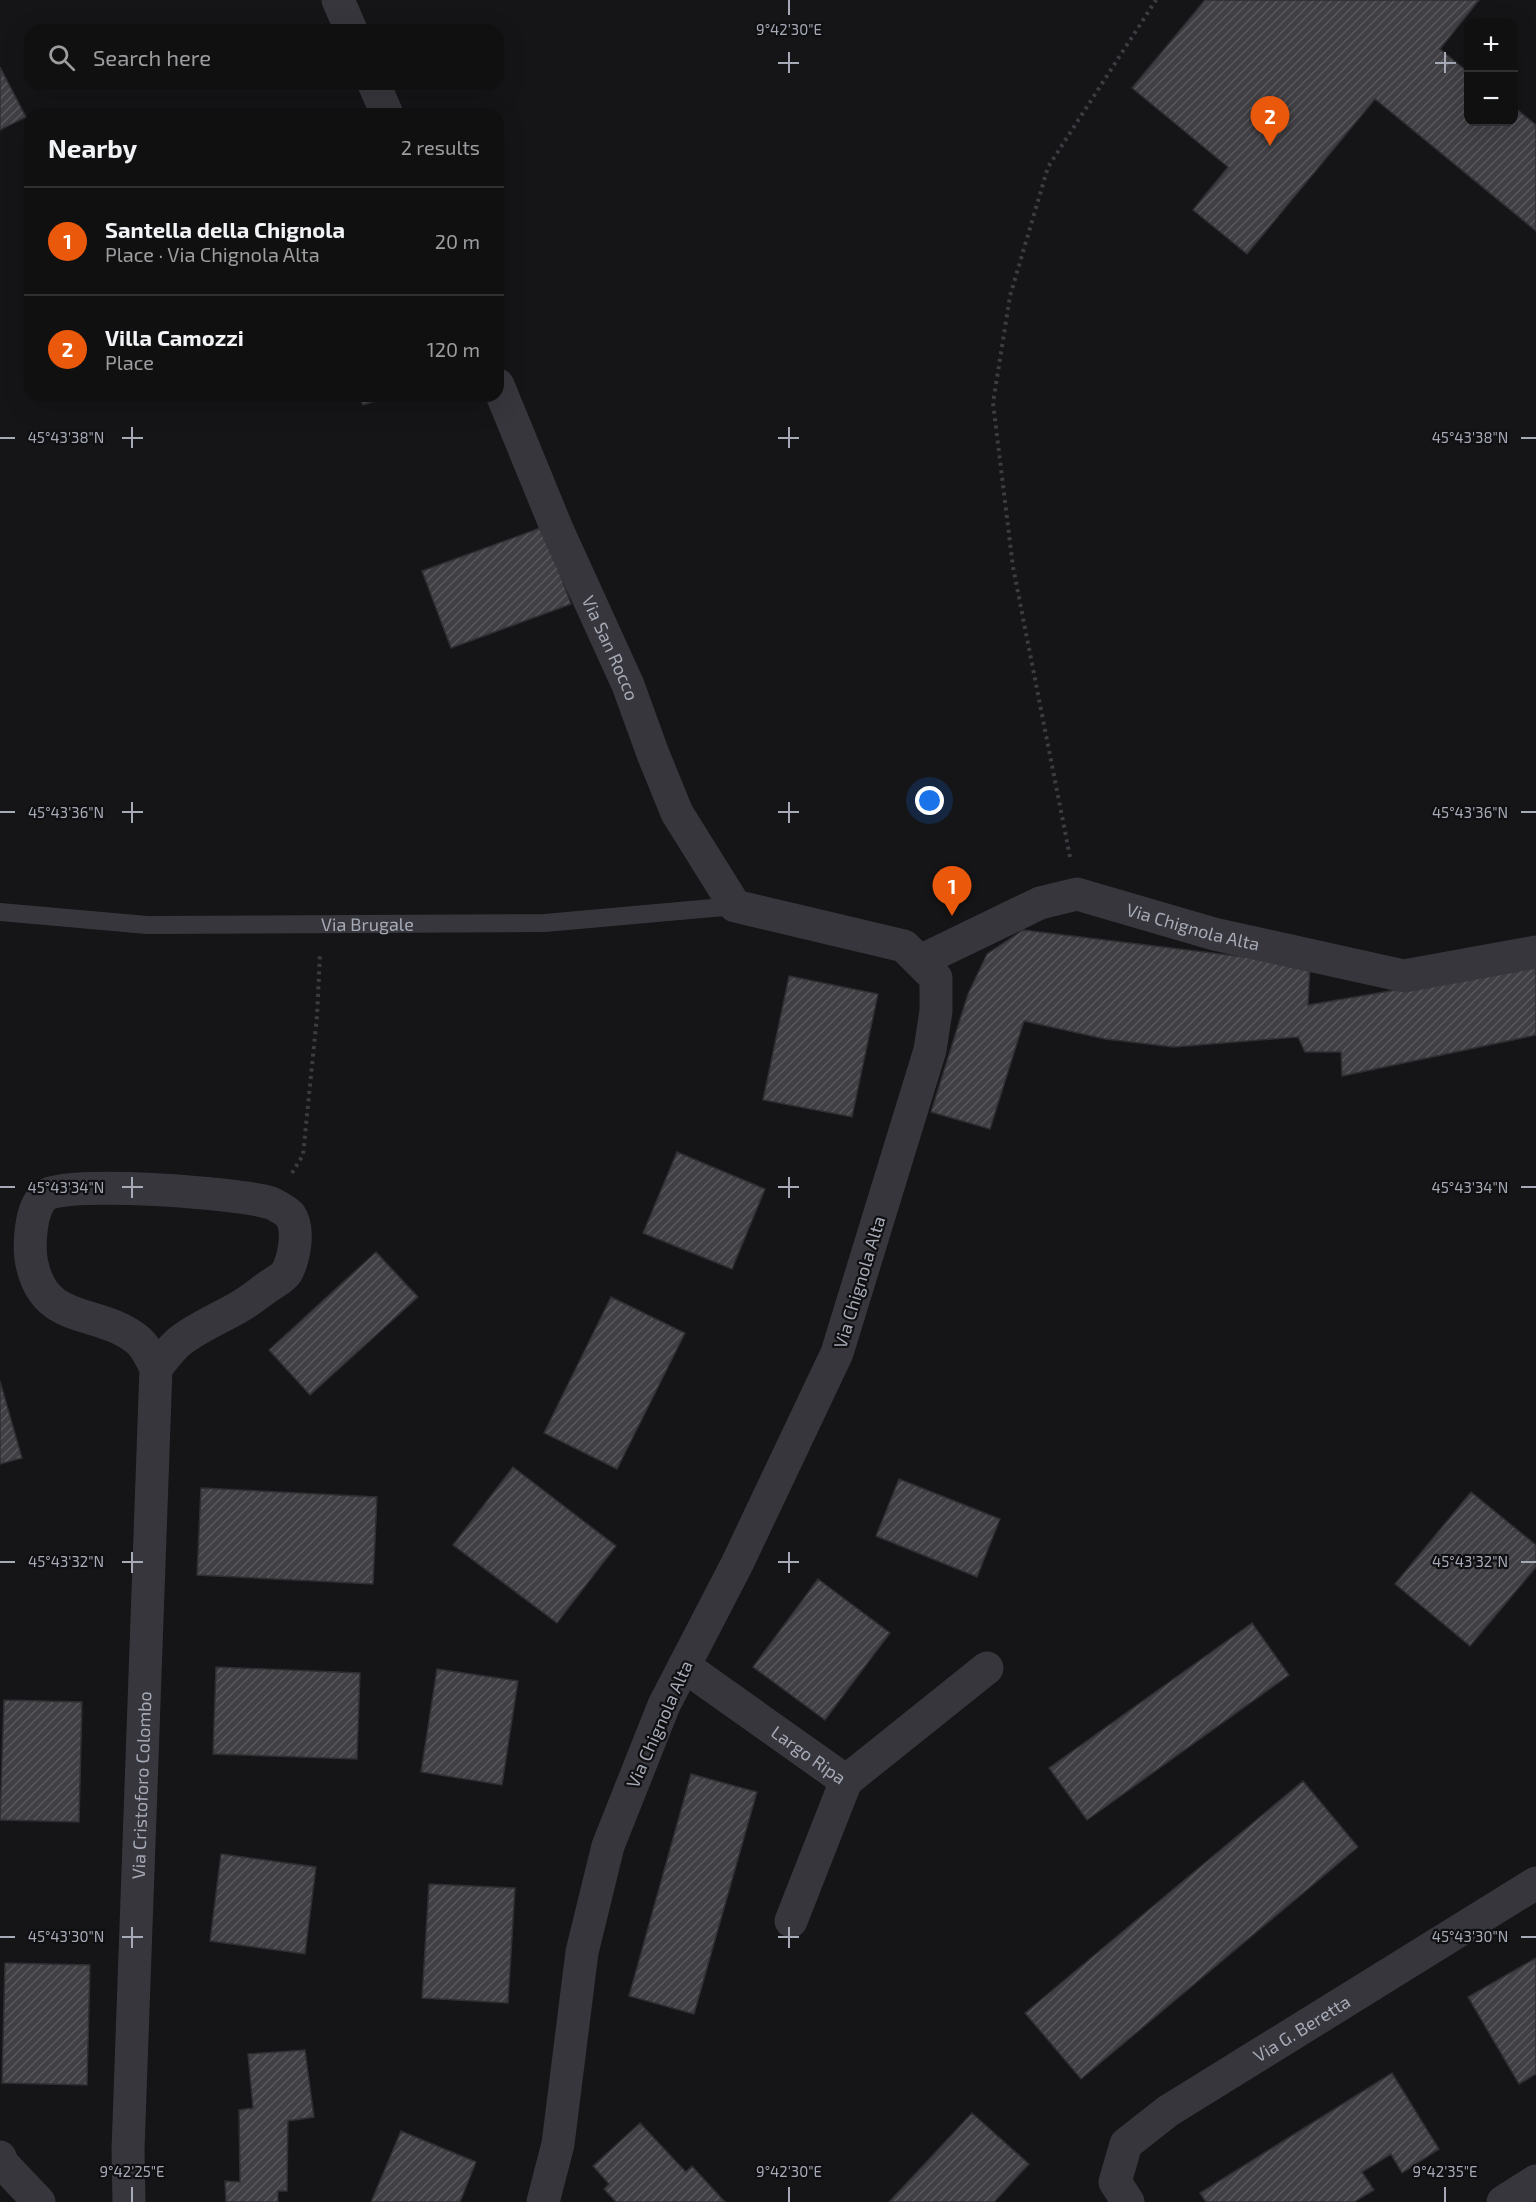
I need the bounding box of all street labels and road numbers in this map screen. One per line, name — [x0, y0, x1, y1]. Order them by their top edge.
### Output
street label: Via San Rocco — [578, 592, 644, 703]
street label: Via Chignola Alta — [1124, 898, 1262, 955]
street label: Via Brugale — [321, 913, 414, 935]
street label: Via Chignola Alta — [828, 1213, 890, 1351]
street label: Via Chignola Alta — [621, 1657, 697, 1791]
street label: Via Cristoforo Colombo — [127, 1691, 155, 1880]
street label: Largo Ripa — [767, 1721, 850, 1789]
street label: Via G. Beretta — [1249, 1990, 1354, 2067]

